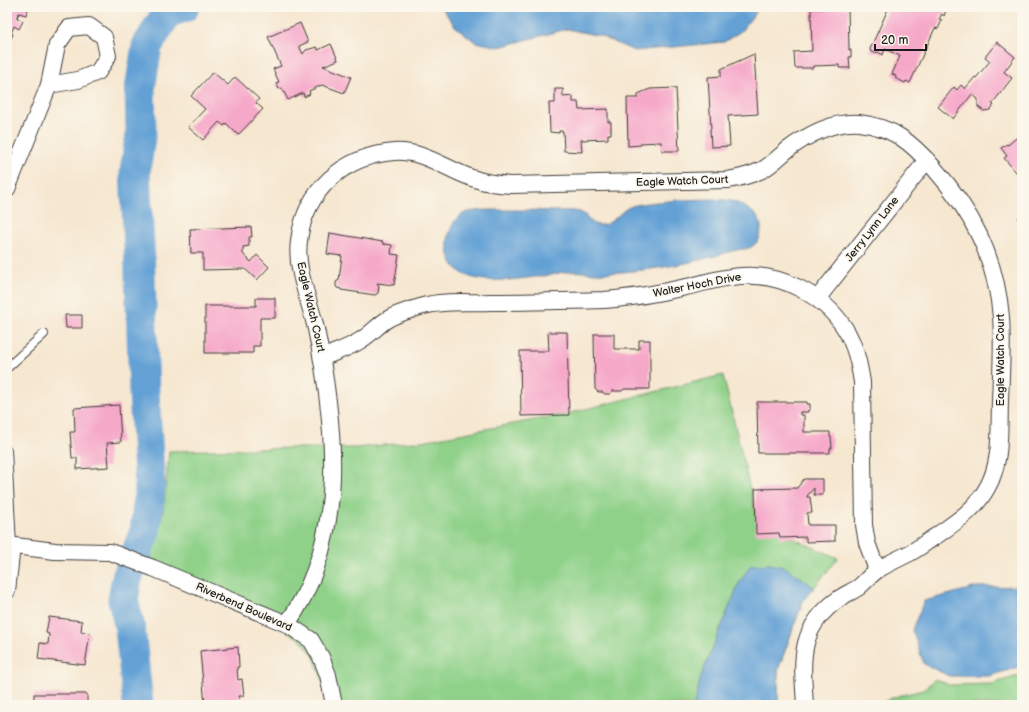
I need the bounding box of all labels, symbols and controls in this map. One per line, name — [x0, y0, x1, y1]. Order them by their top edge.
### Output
scale bar — [875, 26, 926, 52]
text: 20 m — [881, 33, 908, 48]
street label: Eagle Watch Court — [636, 173, 729, 189]
street label: Jerry Lynn Lane — [843, 194, 902, 264]
street label: Eagle Watch Court — [294, 261, 328, 354]
street label: Walter Hoch Drive — [652, 270, 743, 300]
street label: Eagle Watch Court — [994, 313, 1007, 406]
street label: Riverbend Boulevard — [194, 580, 294, 634]

